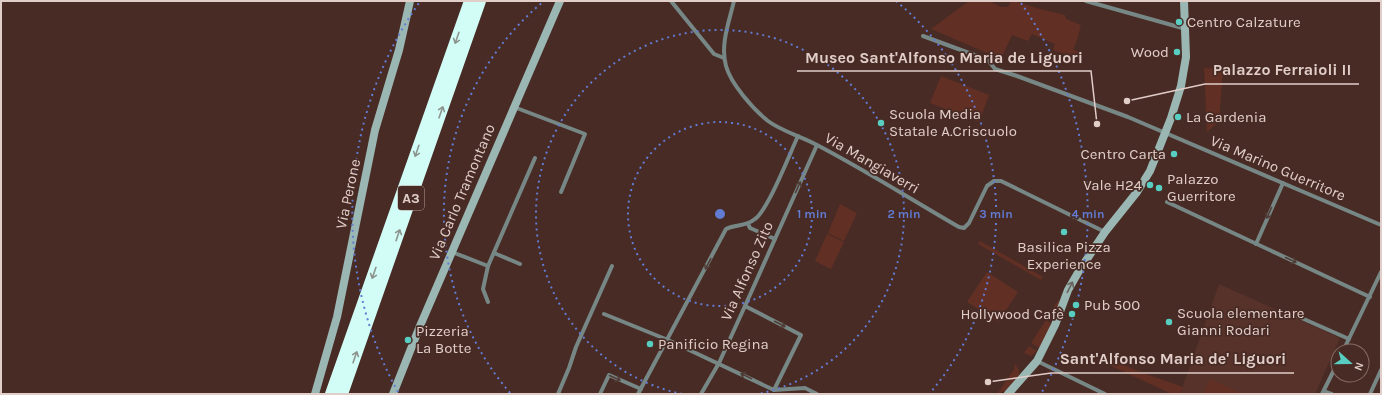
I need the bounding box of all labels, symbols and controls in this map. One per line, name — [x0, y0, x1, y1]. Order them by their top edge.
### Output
place label: Centro Calzature — [1187, 13, 1301, 31]
marker: Centro Calzature — [1174, 17, 1184, 27]
one-way arrow — [453, 31, 460, 44]
callout: Museo Sant'Alfonso Maria de Liguori — [797, 43, 1091, 71]
place label: Wood — [1131, 43, 1169, 61]
marker: Wood — [1172, 47, 1182, 57]
text: Museo Sant'Alfonso Maria de Liguori — [805, 48, 1083, 67]
callout: Palazzo Ferraioli II — [1205, 56, 1359, 84]
text: Palazzo Ferraioli II — [1213, 60, 1351, 79]
place label: Scuola Media Statale A.Criscuolo — [889, 105, 1017, 140]
one-way arrow — [438, 106, 446, 118]
place label: La Gardenia — [1186, 108, 1267, 126]
marker: La Gardenia — [1173, 112, 1183, 122]
marker: Scuola Media Statale A.Criscuolo — [876, 118, 886, 128]
street label: Via Carlo Tramontano — [425, 121, 499, 263]
street label: Via Mangiaverri — [821, 129, 923, 197]
street label: Via Marino Guerritore — [1208, 131, 1348, 205]
one-way arrow — [413, 144, 421, 156]
place label: Centro Carta — [1080, 145, 1166, 163]
marker: Centro Carta — [1169, 149, 1179, 159]
street label: Via Perone — [332, 157, 364, 231]
place label: Palazzo Guerritore — [1167, 170, 1236, 205]
place label: Vale H24 — [1083, 176, 1143, 194]
marker: Vale H24 — [1145, 180, 1155, 190]
one-way arrow — [795, 181, 802, 193]
marker: Palazzo Guerritore — [1154, 183, 1164, 193]
road number: A3 — [398, 186, 424, 210]
centre of rings — [713, 207, 727, 221]
text: 1 min — [797, 207, 827, 221]
text: 2 min — [887, 207, 921, 221]
text: 3 min — [979, 207, 1013, 221]
text: 4 min — [1072, 207, 1104, 221]
one-way arrow — [1265, 207, 1273, 219]
street label: Via Alfonso Zito — [717, 219, 777, 323]
marker: Basilica Pizza Experience — [1059, 227, 1069, 237]
one-way arrow — [395, 229, 403, 241]
place label: Basilica Pizza Experience — [1017, 238, 1111, 273]
one-way arrow — [1285, 257, 1297, 264]
one-way arrow — [704, 258, 712, 270]
one-way arrow — [370, 267, 377, 280]
one-way arrow — [1067, 281, 1074, 293]
place label: Pub 500 — [1084, 296, 1140, 314]
marker: Pub 500 — [1071, 300, 1081, 310]
place label: Scuola elementare Gianni Rodari — [1177, 304, 1305, 339]
place label: Hollywood Cafè — [960, 305, 1064, 323]
marker: Hollywood Cafè — [1067, 309, 1077, 319]
marker: Scuola elementare Gianni Rodari — [1164, 317, 1174, 327]
one-way arrow — [773, 321, 785, 328]
place label: Pizzeria La Botte — [416, 322, 471, 357]
marker: Pizzeria La Botte — [403, 335, 413, 345]
place label: Panificio Regina — [658, 335, 769, 353]
marker: Panificio Regina — [645, 339, 655, 349]
north arrow — [1330, 343, 1370, 383]
callout: Sant'Alfonso Maria de' Liguori — [1051, 345, 1294, 373]
text: Sant'Alfonso Maria de' Liguori — [1060, 349, 1286, 368]
one-way arrow — [352, 351, 359, 364]
text: N — [1351, 360, 1366, 372]
one-way arrow — [741, 372, 753, 379]
one-way arrow — [609, 375, 621, 382]

